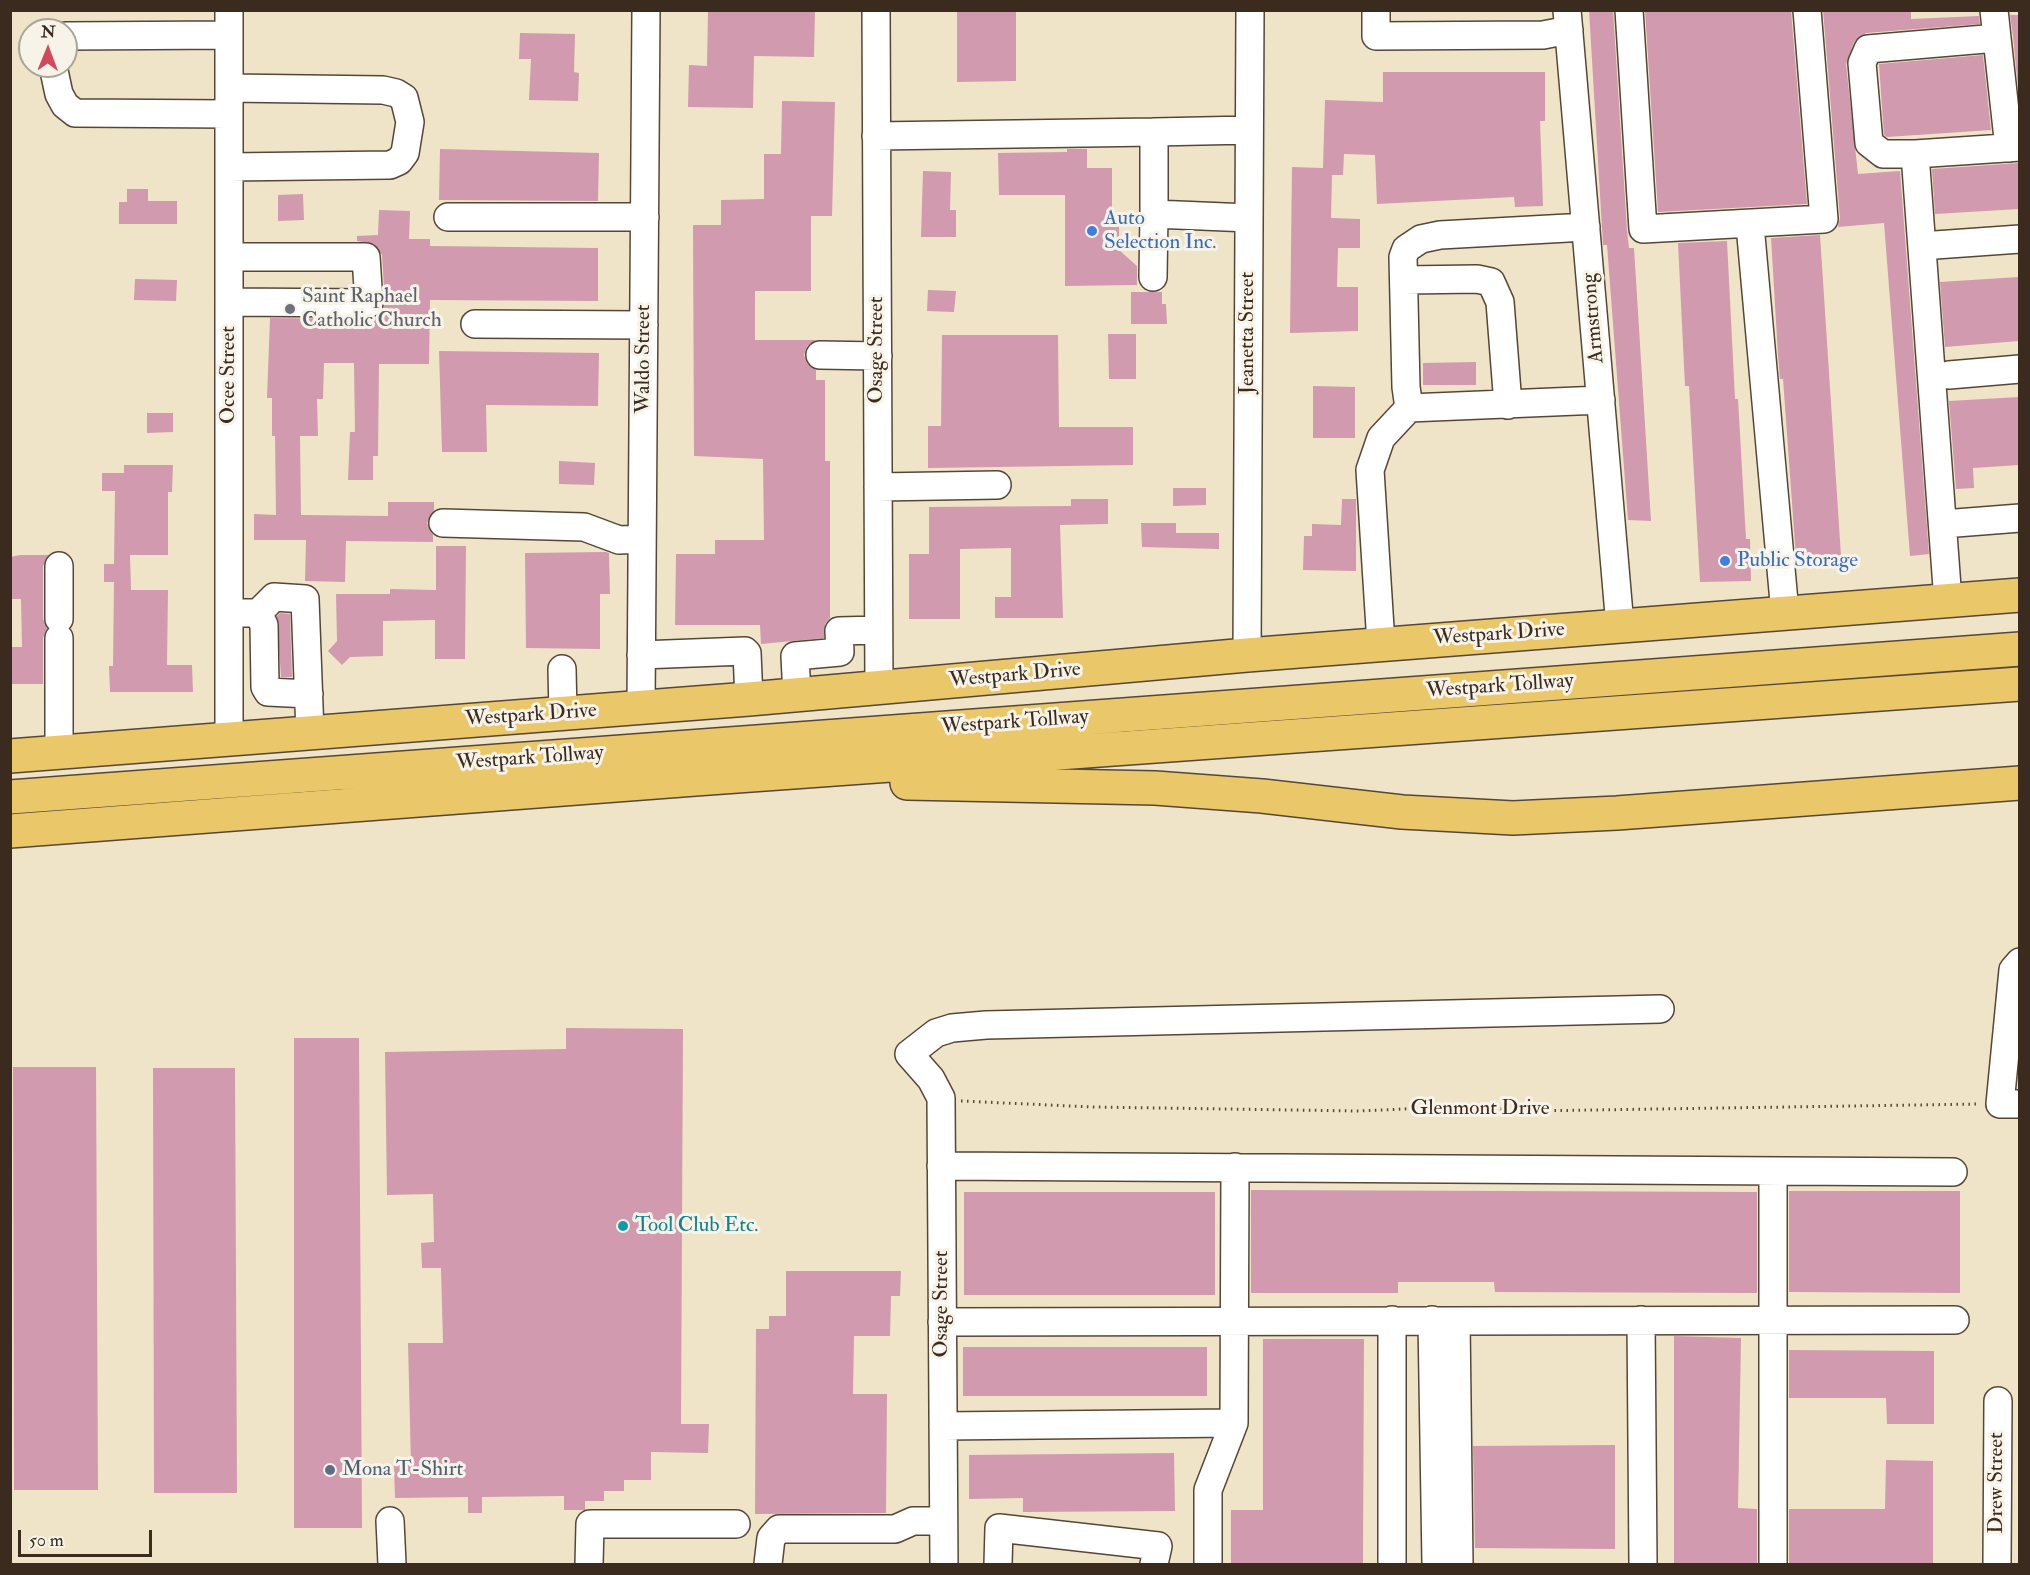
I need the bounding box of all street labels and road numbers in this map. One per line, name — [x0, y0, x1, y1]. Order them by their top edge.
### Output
street label: Jeanetta Street — [1235, 272, 1261, 394]
street label: Armstrong — [1578, 272, 1610, 364]
street label: Osage Street — [864, 296, 890, 404]
street label: Waldo Street — [631, 305, 657, 413]
street label: Ocee Street — [216, 326, 242, 424]
street label: Westpark Drive — [1432, 618, 1566, 652]
street label: Westpark Drive — [948, 658, 1082, 694]
street label: Westpark Tollway — [1425, 669, 1575, 705]
street label: Westpark Drive — [464, 699, 598, 733]
street label: Westpark Tollway — [940, 705, 1090, 741]
street label: Westpark Tollway — [455, 741, 605, 777]
street label: Glenmont Drive — [1411, 1096, 1549, 1122]
street label: Osage Street — [929, 1250, 955, 1358]
street label: Drew Street — [1984, 1432, 2010, 1534]

